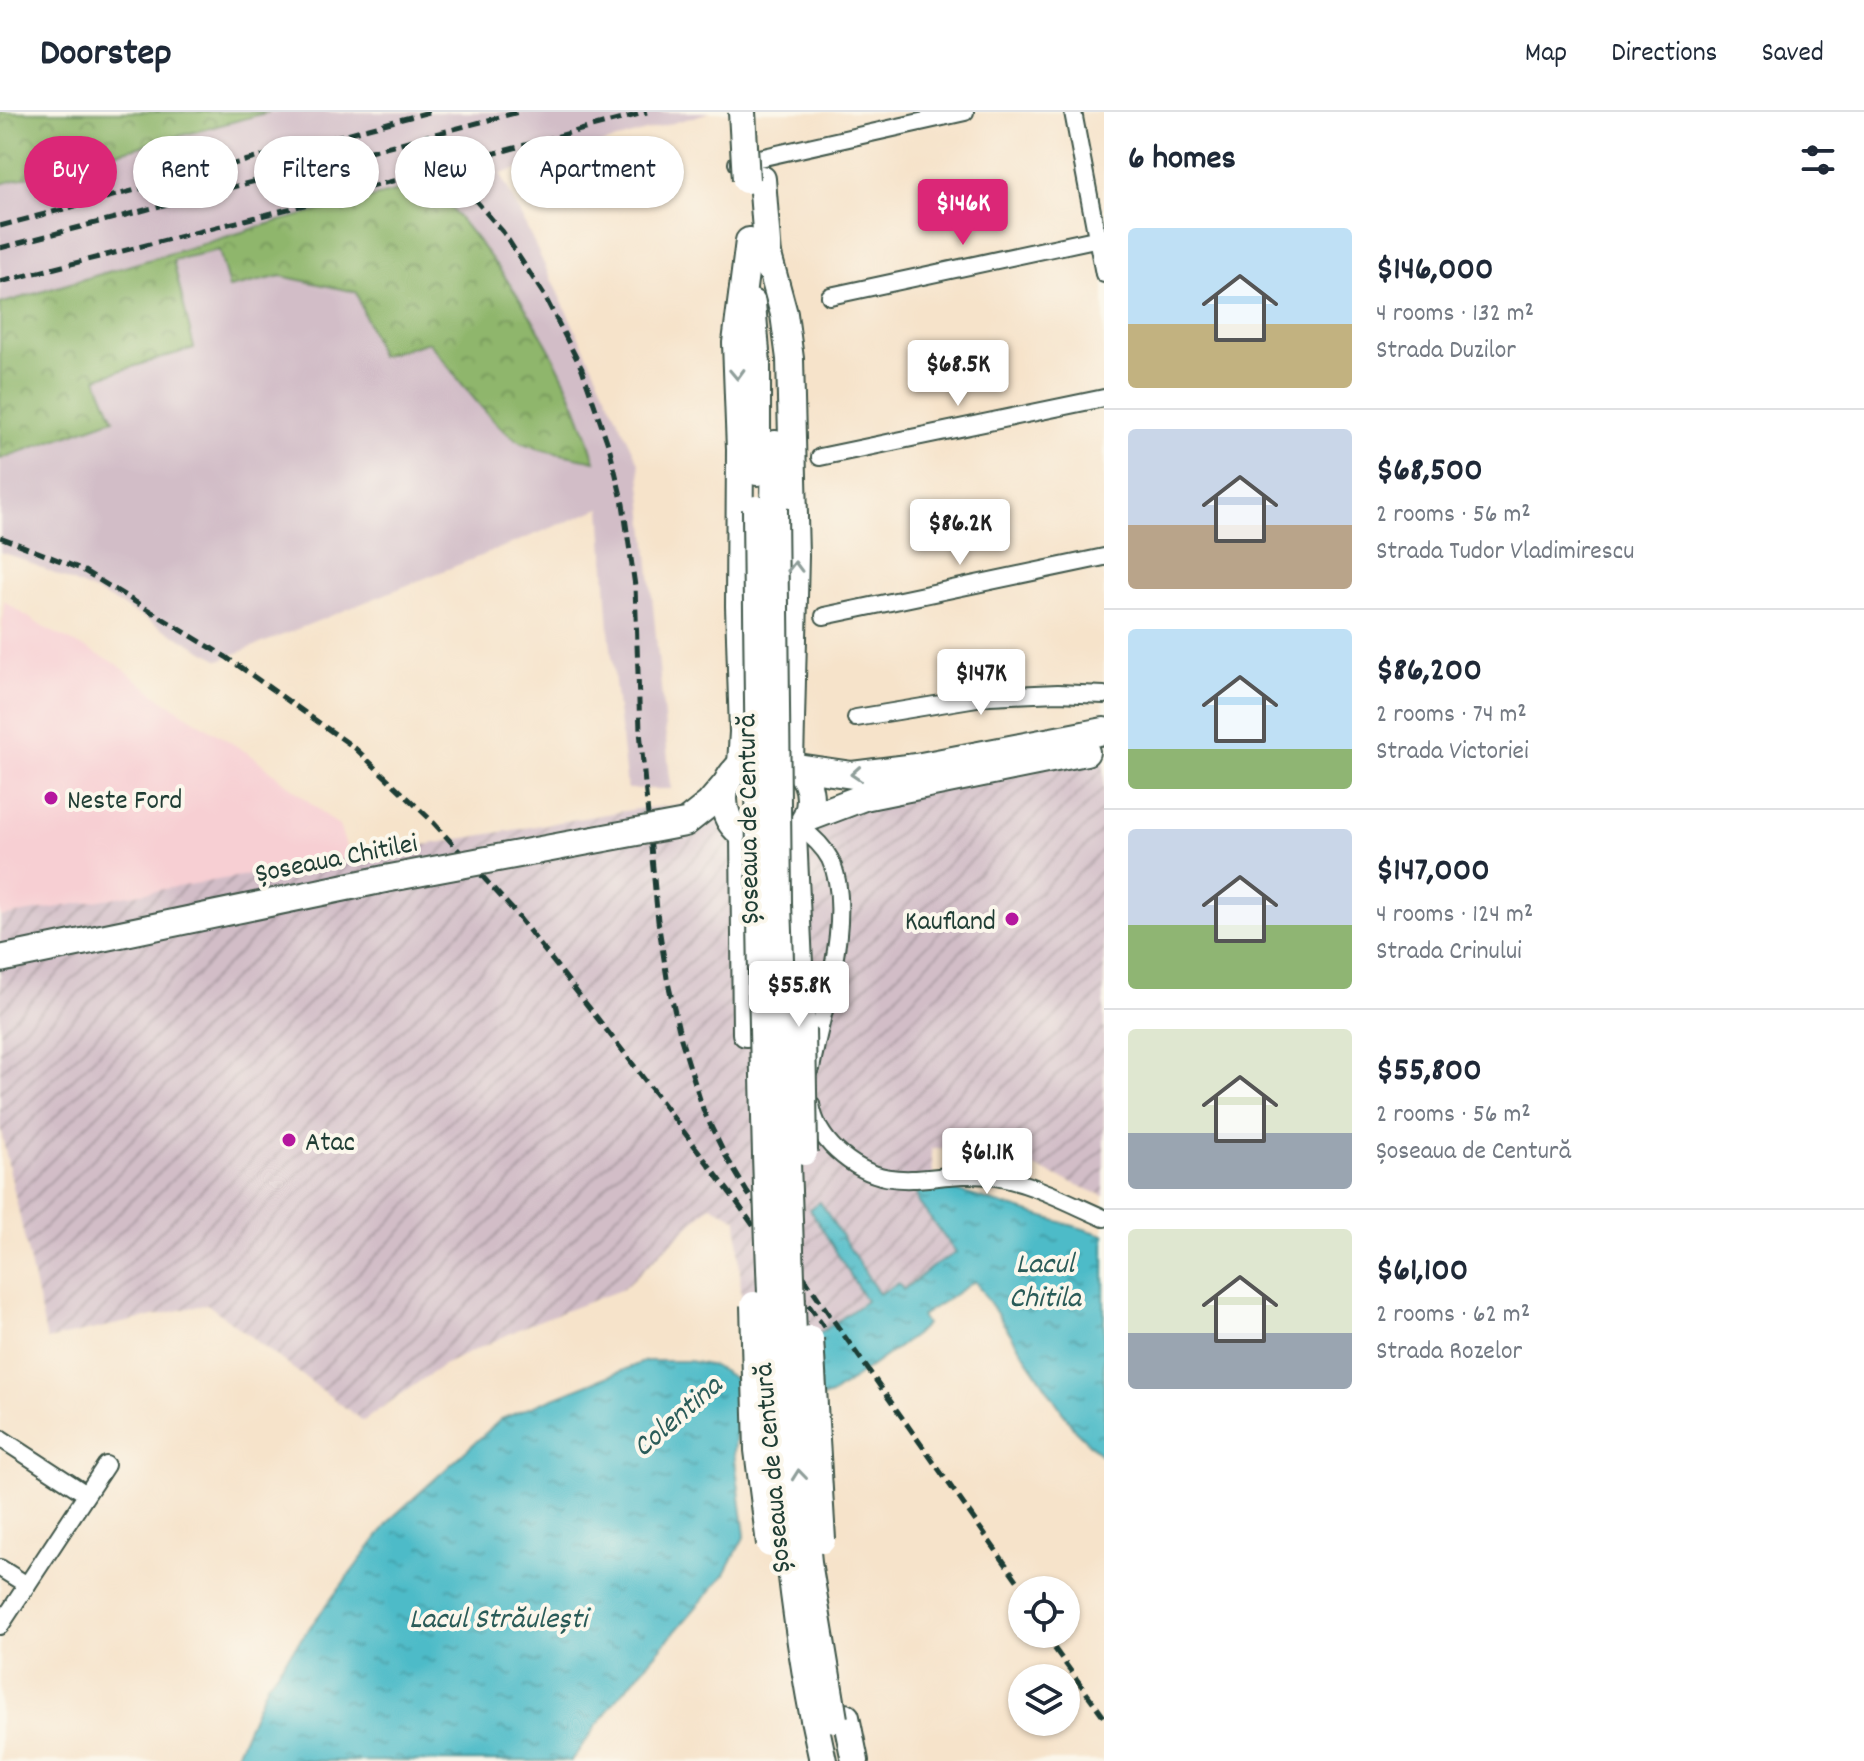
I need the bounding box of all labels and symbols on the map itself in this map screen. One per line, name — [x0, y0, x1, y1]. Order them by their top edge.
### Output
pin: $146K — [907, 179, 1019, 247]
pin: $68.5K — [893, 340, 1023, 408]
one-way arrow — [729, 368, 746, 381]
pin: $86.2K — [895, 499, 1025, 567]
one-way arrow — [786, 560, 803, 573]
pin: $147K — [925, 649, 1037, 717]
street label: Șoseaua de Centură — [729, 713, 773, 925]
one-way arrow — [850, 765, 863, 782]
place label: Neste Ford — [67, 783, 182, 823]
marker: Neste Ford — [42, 789, 60, 807]
street label: Șoseaua Chitilei — [253, 826, 421, 896]
place label: Kaufland — [905, 904, 996, 944]
marker: Kaufland — [1003, 910, 1021, 928]
pin: $55.8K — [734, 961, 864, 1029]
place label: Atac — [305, 1125, 355, 1165]
pin: $61.1K — [922, 1128, 1052, 1196]
marker: Atac — [280, 1131, 298, 1149]
water label: Lacul Chitila — [1009, 1245, 1083, 1322]
street label: Șoseaua de Centură — [746, 1361, 804, 1574]
water label: Colentina — [625, 1366, 735, 1470]
one-way arrow — [791, 1468, 808, 1481]
water label: Lacul Străulești — [409, 1600, 592, 1643]

